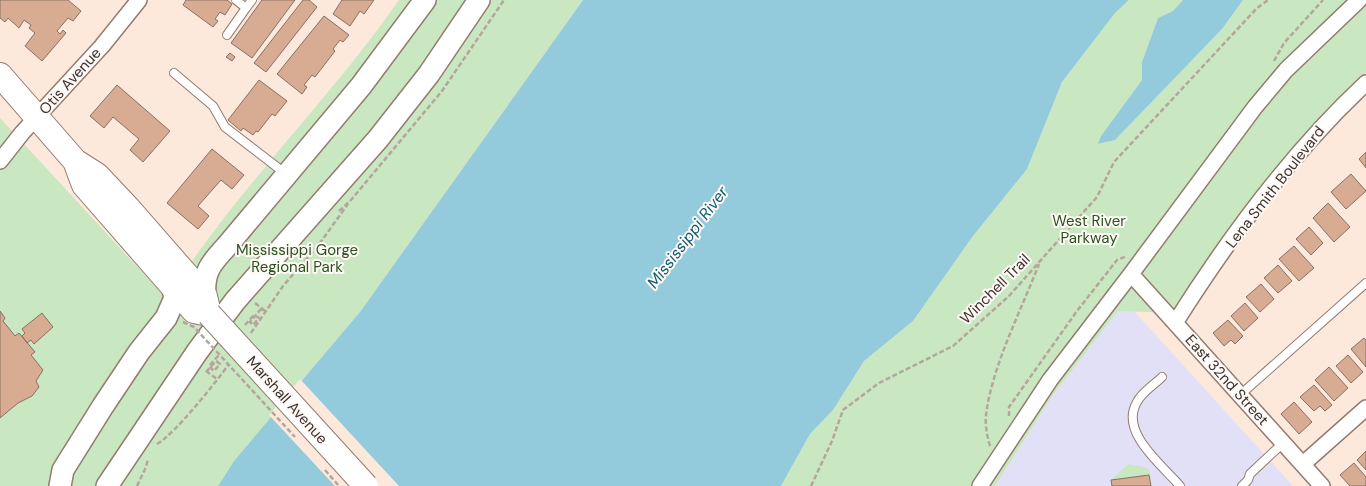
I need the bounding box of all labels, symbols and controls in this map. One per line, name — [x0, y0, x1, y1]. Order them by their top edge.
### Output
street label: Otis Avenue — [35, 43, 105, 119]
street label: Lena Smith Boulevard — [1221, 122, 1329, 252]
water label: Mississippi River — [642, 181, 733, 293]
park label: West River Parkway — [1052, 211, 1126, 248]
park label: Mississippi Gorge Regional Park — [236, 240, 358, 277]
street label: Winchell Trail — [956, 250, 1034, 328]
street label: East 32nd Street — [1181, 330, 1273, 430]
street label: Marshall Avenue — [242, 352, 332, 448]

